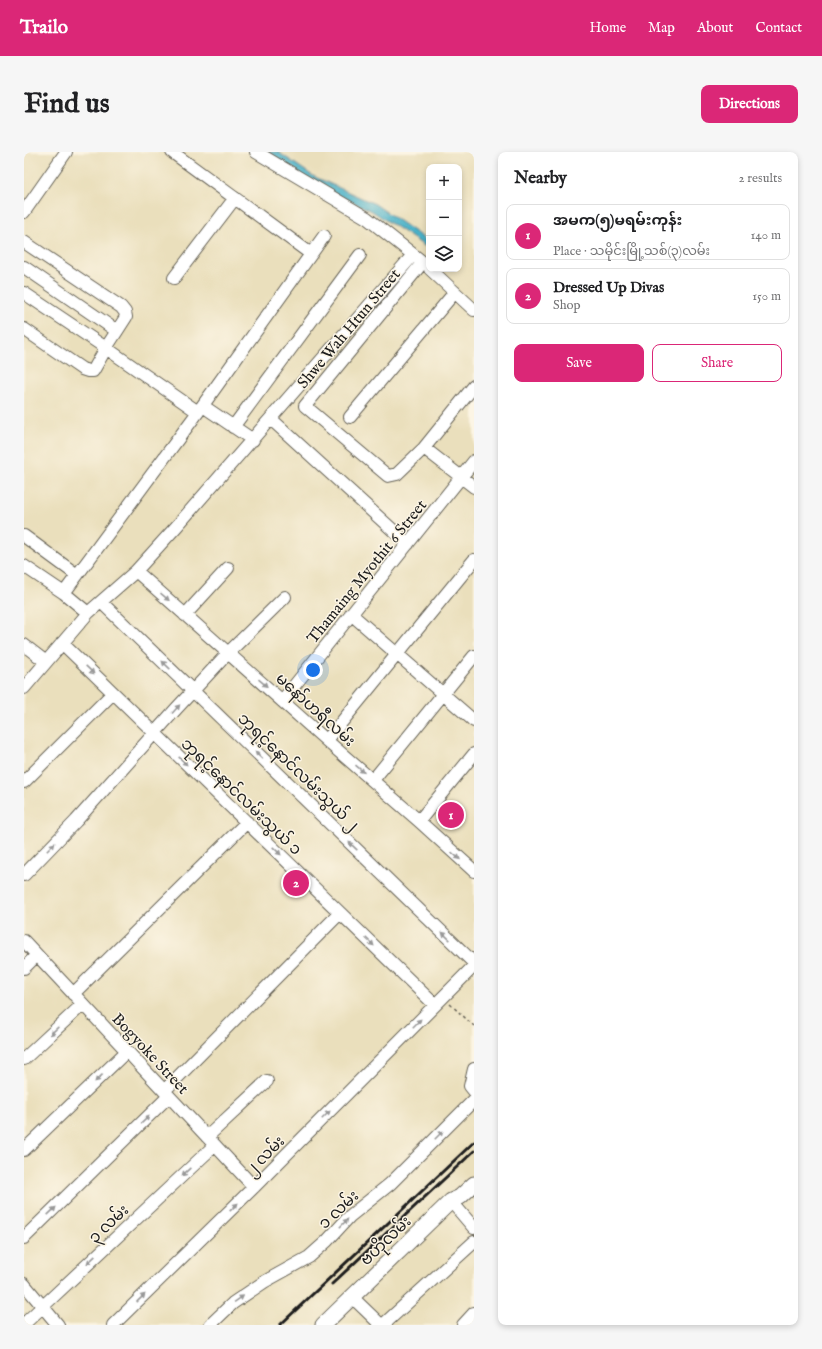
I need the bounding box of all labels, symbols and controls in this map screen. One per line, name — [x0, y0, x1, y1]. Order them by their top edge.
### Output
text: Trailo — [20, 16, 68, 40]
text: Home — [590, 19, 626, 37]
text: Map — [648, 19, 675, 37]
text: About — [697, 19, 733, 37]
text: Contact — [755, 19, 802, 37]
button: Directions — [701, 85, 798, 123]
text: Find us — [24, 87, 110, 122]
map controls — [426, 164, 462, 272]
button: + — [426, 164, 462, 200]
text: Nearby — [514, 168, 567, 189]
text: 2 results — [738, 170, 782, 187]
button: − — [426, 200, 462, 236]
text: အမက(၅)မရမ်းကုန်း — [553, 211, 682, 230]
text: 1 — [526, 227, 530, 244]
text: 140 m — [751, 227, 781, 244]
button: layers — [426, 236, 462, 272]
text: Place · သမိုင်းမြို့သစ်(၃)လမ်း — [553, 243, 710, 260]
street label: Shwe Wah Htun Street — [294, 265, 406, 393]
text: Dressed Up Divas — [553, 278, 664, 297]
text: 2 — [525, 288, 531, 305]
text: 150 m — [752, 288, 781, 305]
text: Shop — [553, 297, 581, 314]
button: Save — [514, 344, 644, 382]
button: Share — [652, 344, 782, 382]
street label: Thamaing Myothit 6 Street — [303, 496, 432, 648]
one-way arrow — [160, 592, 170, 602]
one-way arrow — [161, 660, 171, 670]
your location — [303, 660, 323, 680]
one-way arrow — [85, 666, 95, 675]
street label: မနော်ဟရီလမ်း — [269, 667, 361, 753]
one-way arrow — [257, 679, 268, 688]
one-way arrow — [172, 704, 181, 714]
street label: ဘုရင့်နောင်လမ်းသွယ် ၂ — [231, 707, 364, 838]
street label: ဘုရင့်နောင်လမ်းသွယ် ၁ — [174, 733, 307, 862]
one-way arrow — [254, 750, 264, 760]
one-way arrow — [178, 756, 188, 766]
one-way arrow — [354, 765, 365, 774]
pin: 1 — [438, 800, 464, 830]
one-way arrow — [348, 841, 358, 850]
one-way arrow — [46, 842, 56, 852]
one-way arrow — [272, 847, 282, 856]
one-way arrow — [451, 851, 462, 860]
pin: 2 — [283, 868, 309, 898]
one-way arrow — [441, 931, 451, 941]
one-way arrow — [365, 937, 375, 947]
street label: Bogyoke Street — [107, 1010, 193, 1099]
one-way arrow — [412, 1018, 422, 1028]
one-way arrow — [49, 1026, 59, 1036]
one-way arrow — [94, 1073, 104, 1083]
one-way arrow — [321, 1110, 331, 1120]
one-way arrow — [140, 1115, 150, 1125]
street label: ၂ လမ်း — [239, 1130, 291, 1182]
one-way arrow — [434, 1130, 444, 1140]
one-way arrow — [181, 1167, 191, 1176]
street label: ၁ လမ်း — [313, 1185, 364, 1234]
street label: ၃ လမ်း — [83, 1199, 135, 1250]
one-way arrow — [229, 1202, 239, 1212]
one-way arrow — [47, 1206, 57, 1216]
street label: ဗဟိုလမ်း — [355, 1210, 418, 1273]
one-way arrow — [339, 1218, 349, 1228]
one-way arrow — [86, 1256, 96, 1265]
one-way arrow — [136, 1293, 146, 1303]
one-way arrow — [234, 1295, 245, 1303]

